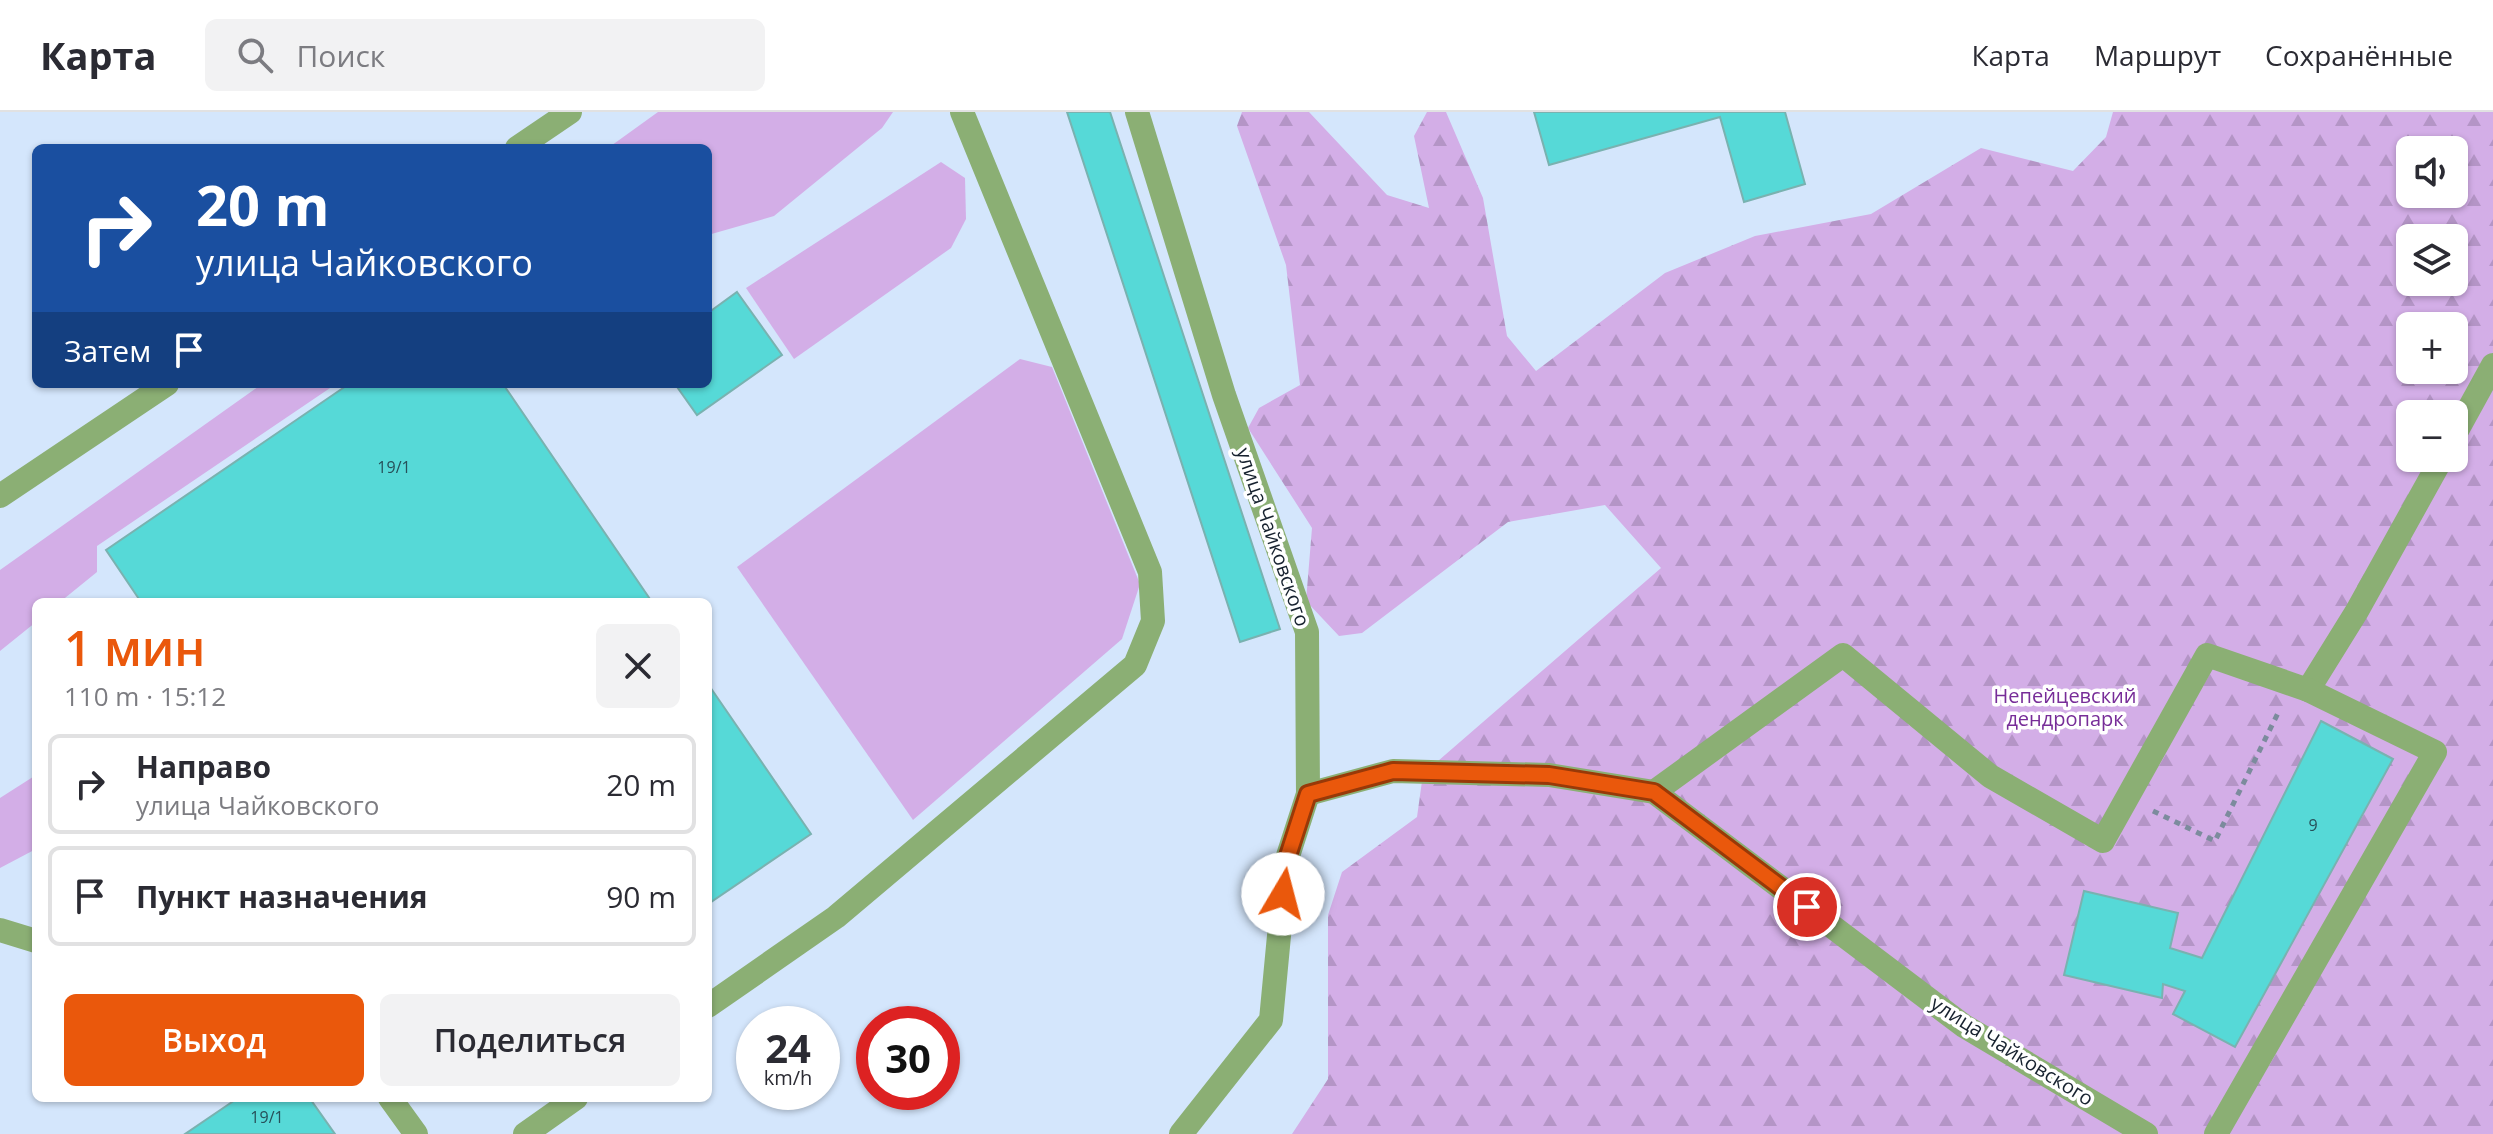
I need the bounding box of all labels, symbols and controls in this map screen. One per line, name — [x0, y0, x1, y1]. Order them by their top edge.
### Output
search box — [205, 19, 765, 91]
text: Карта — [40, 29, 157, 81]
icon: search — [233, 33, 277, 77]
text: Поиск — [297, 35, 385, 76]
text: Карта — [1971, 36, 2050, 74]
text: Маршрут — [2094, 36, 2221, 74]
text: Сохранённые — [2265, 36, 2453, 74]
map controls — [2396, 136, 2468, 472]
button: sound — [2396, 136, 2468, 208]
text: 20 m — [196, 166, 330, 242]
icon: right — [64, 176, 168, 280]
button: layers — [2396, 224, 2468, 296]
text: улица Чайковского — [196, 238, 533, 287]
button: + — [2396, 312, 2468, 384]
icon: arrive — [167, 328, 211, 372]
text: Затем — [64, 330, 151, 371]
button: − — [2396, 400, 2468, 472]
street label: улица Чайковского — [1230, 444, 1317, 630]
house number: 19/1 — [377, 456, 411, 478]
text: 1 мин — [64, 615, 205, 680]
button: close — [596, 624, 680, 708]
text: 110 m · 15:12 — [64, 678, 226, 714]
park label: Непейцевский дендропарк — [1994, 682, 2136, 732]
text: Направо — [136, 746, 271, 787]
icon: right — [68, 762, 112, 806]
text: 20 m — [606, 764, 676, 805]
text: улица Чайковского — [136, 787, 379, 823]
house number: 9 — [2308, 814, 2318, 836]
position arrow — [1241, 852, 1325, 936]
pin — [1773, 873, 1841, 941]
icon: arrive — [68, 874, 112, 918]
text: Пункт назначения — [136, 876, 428, 917]
text: 90 m — [606, 876, 676, 917]
icon: arrive — [1785, 885, 1829, 929]
street label: улица Чайковского — [1926, 990, 2099, 1112]
button: Выход — [64, 994, 364, 1086]
button: Поделиться — [380, 994, 680, 1086]
speed limit sign: 30 — [856, 1006, 960, 1110]
text: 24 — [765, 1020, 811, 1075]
text: km/h — [764, 1064, 812, 1091]
house number: 19/1 — [250, 1106, 284, 1128]

